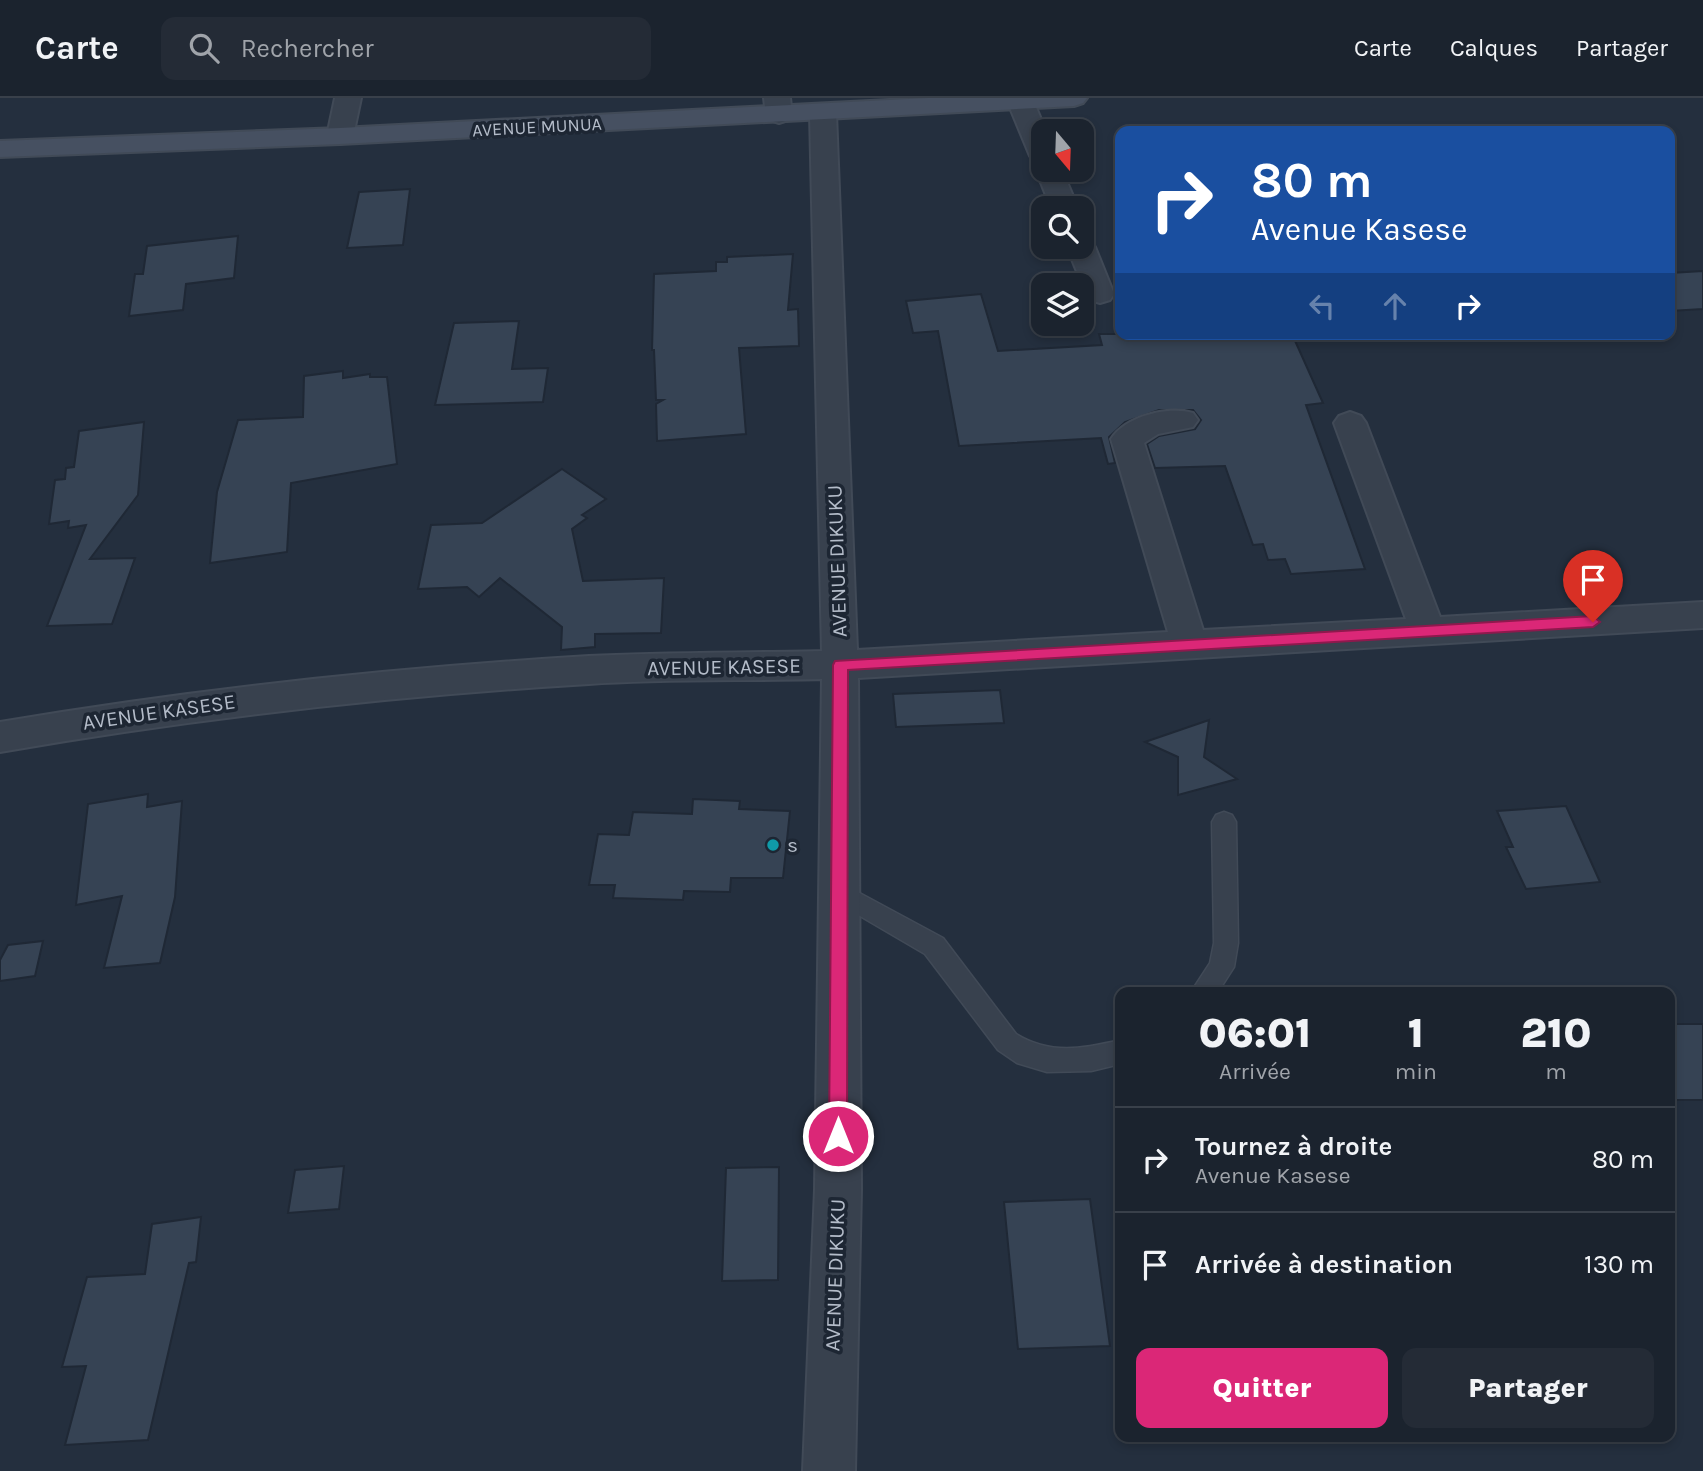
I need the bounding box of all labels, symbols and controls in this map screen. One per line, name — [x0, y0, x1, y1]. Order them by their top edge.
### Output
search box — [161, 17, 651, 80]
text: Carte — [35, 29, 119, 67]
icon: search — [185, 29, 223, 67]
text: Rechercher — [241, 33, 374, 64]
text: Carte — [1354, 34, 1412, 62]
text: Calques — [1450, 34, 1538, 62]
text: Partager — [1576, 34, 1668, 62]
street label: AVENUE MUNUA — [472, 113, 602, 141]
north arrow — [1031, 119, 1094, 182]
map controls — [1031, 119, 1094, 336]
text: 80 m — [1251, 152, 1373, 209]
icon: right — [1136, 154, 1227, 245]
button: search — [1031, 196, 1094, 259]
text: Avenue Kasese — [1251, 211, 1467, 248]
button: layers — [1031, 273, 1094, 336]
icon: left — [1303, 287, 1341, 325]
icon: ahead — [1376, 287, 1414, 325]
icon: right — [1449, 287, 1487, 325]
street label: AVENUE DIKUKU — [822, 484, 852, 638]
pin — [1563, 550, 1623, 622]
icon: arrive — [1574, 561, 1612, 599]
street label: AVENUE KASESE — [647, 654, 801, 680]
street label: AVENUE KASESE — [81, 689, 237, 735]
place label: s — [787, 833, 798, 857]
marker: s — [765, 837, 781, 853]
text: 06:01 — [1199, 1008, 1311, 1058]
text: 1 — [1408, 1008, 1424, 1058]
text: 210 — [1521, 1008, 1591, 1058]
text: Arrivée — [1219, 1058, 1291, 1085]
text: min — [1395, 1058, 1437, 1085]
text: m — [1545, 1058, 1567, 1085]
position arrow — [801, 1099, 875, 1173]
text: Tournez à droite — [1195, 1131, 1392, 1162]
icon: right — [1136, 1141, 1174, 1179]
text: 80 m — [1592, 1144, 1654, 1175]
text: Avenue Kasese — [1195, 1162, 1351, 1189]
street label: AVENUE DIKUKU — [820, 1198, 850, 1352]
icon: arrive — [1136, 1246, 1174, 1284]
text: Arrivée à destination — [1195, 1249, 1453, 1280]
text: 130 m — [1584, 1249, 1654, 1280]
button: Quitter — [1136, 1348, 1388, 1428]
button: Partager — [1402, 1348, 1654, 1428]

